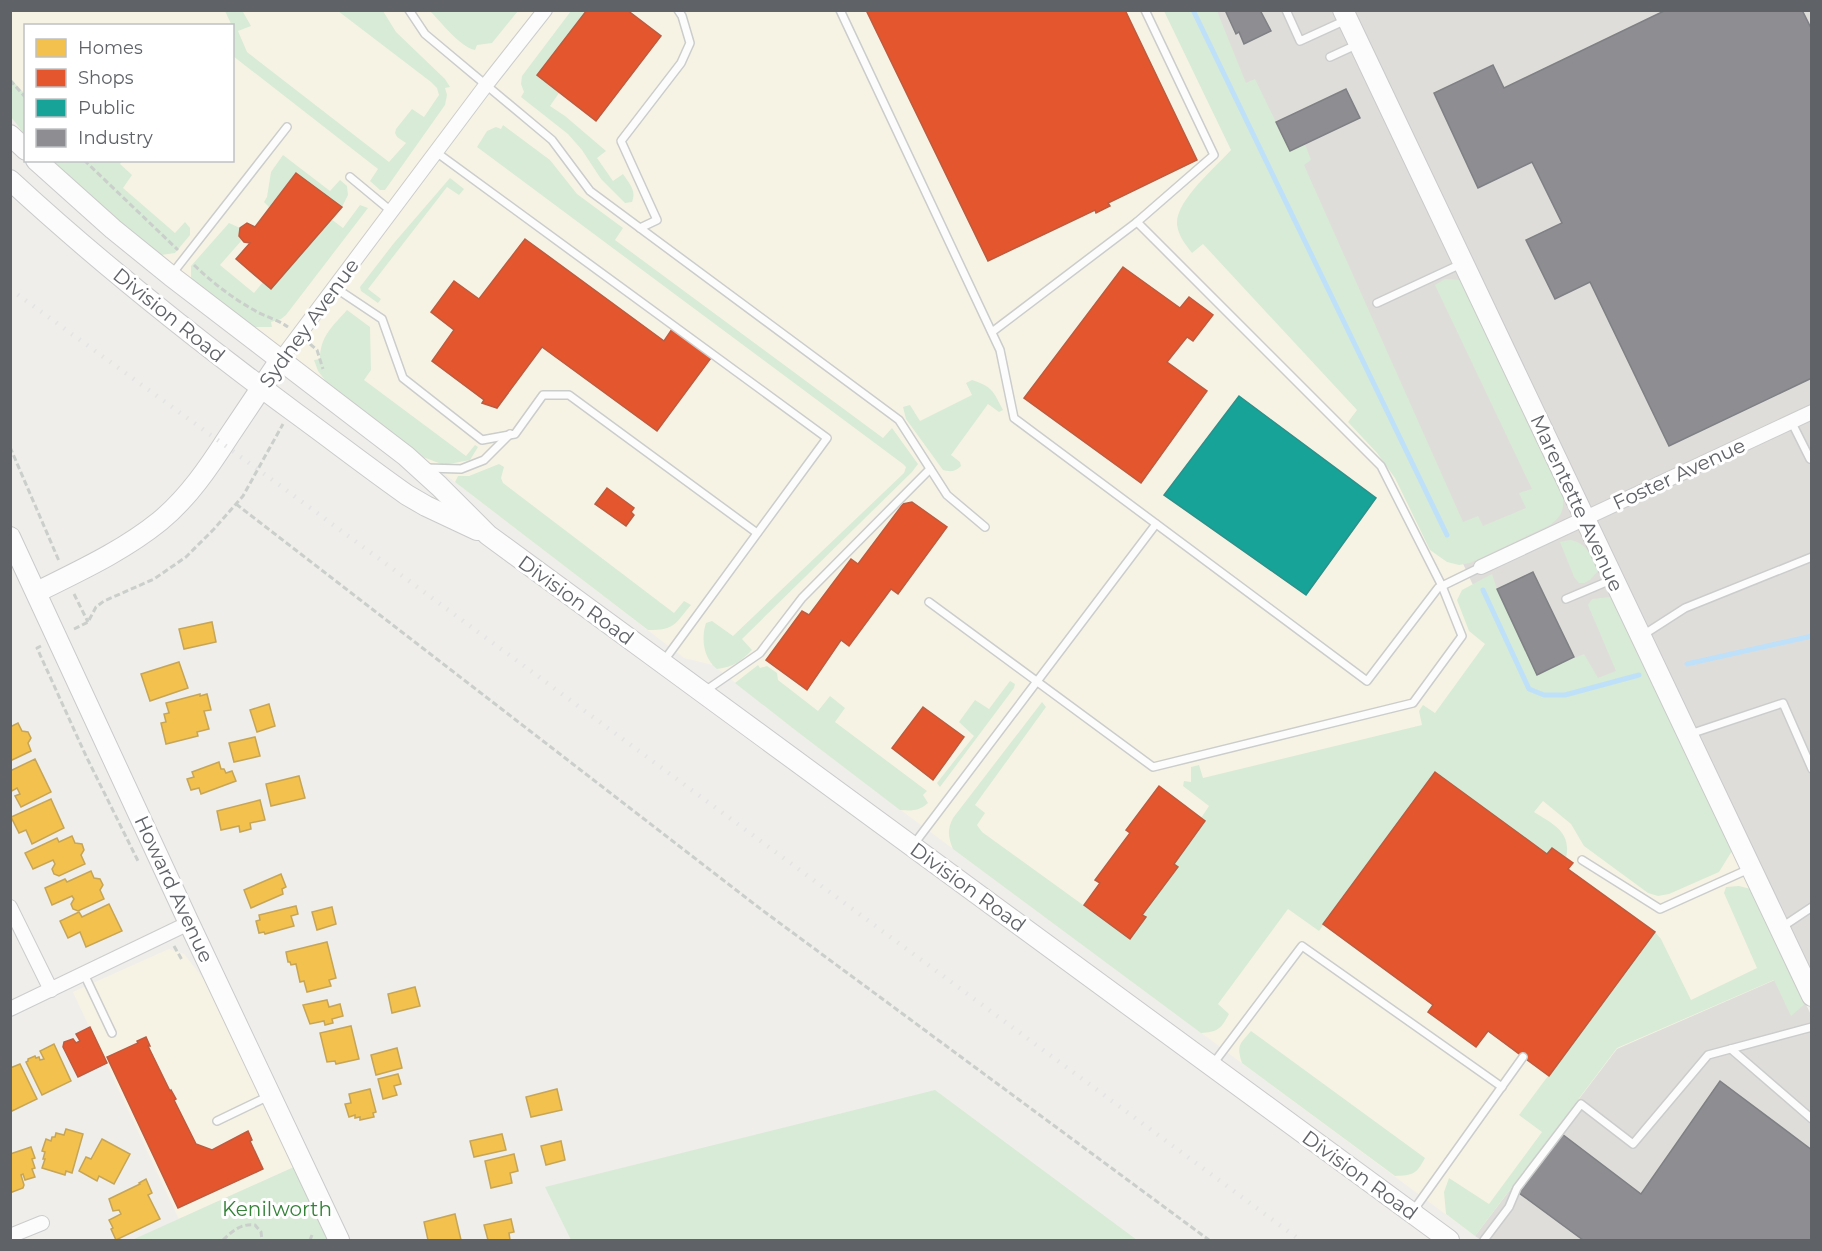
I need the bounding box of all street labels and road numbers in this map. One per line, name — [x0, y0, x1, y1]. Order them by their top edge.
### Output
street label: Sydney Avenue — [254, 254, 364, 392]
street label: Division Road — [108, 263, 230, 367]
street label: Marentette Avenue — [1525, 411, 1629, 595]
street label: Foster Avenue — [1609, 433, 1749, 515]
street label: Division Road — [514, 550, 638, 650]
street label: Howard Avenue — [129, 812, 219, 966]
street label: Division Road — [906, 837, 1030, 937]
street label: Division Road — [1298, 1125, 1422, 1225]

